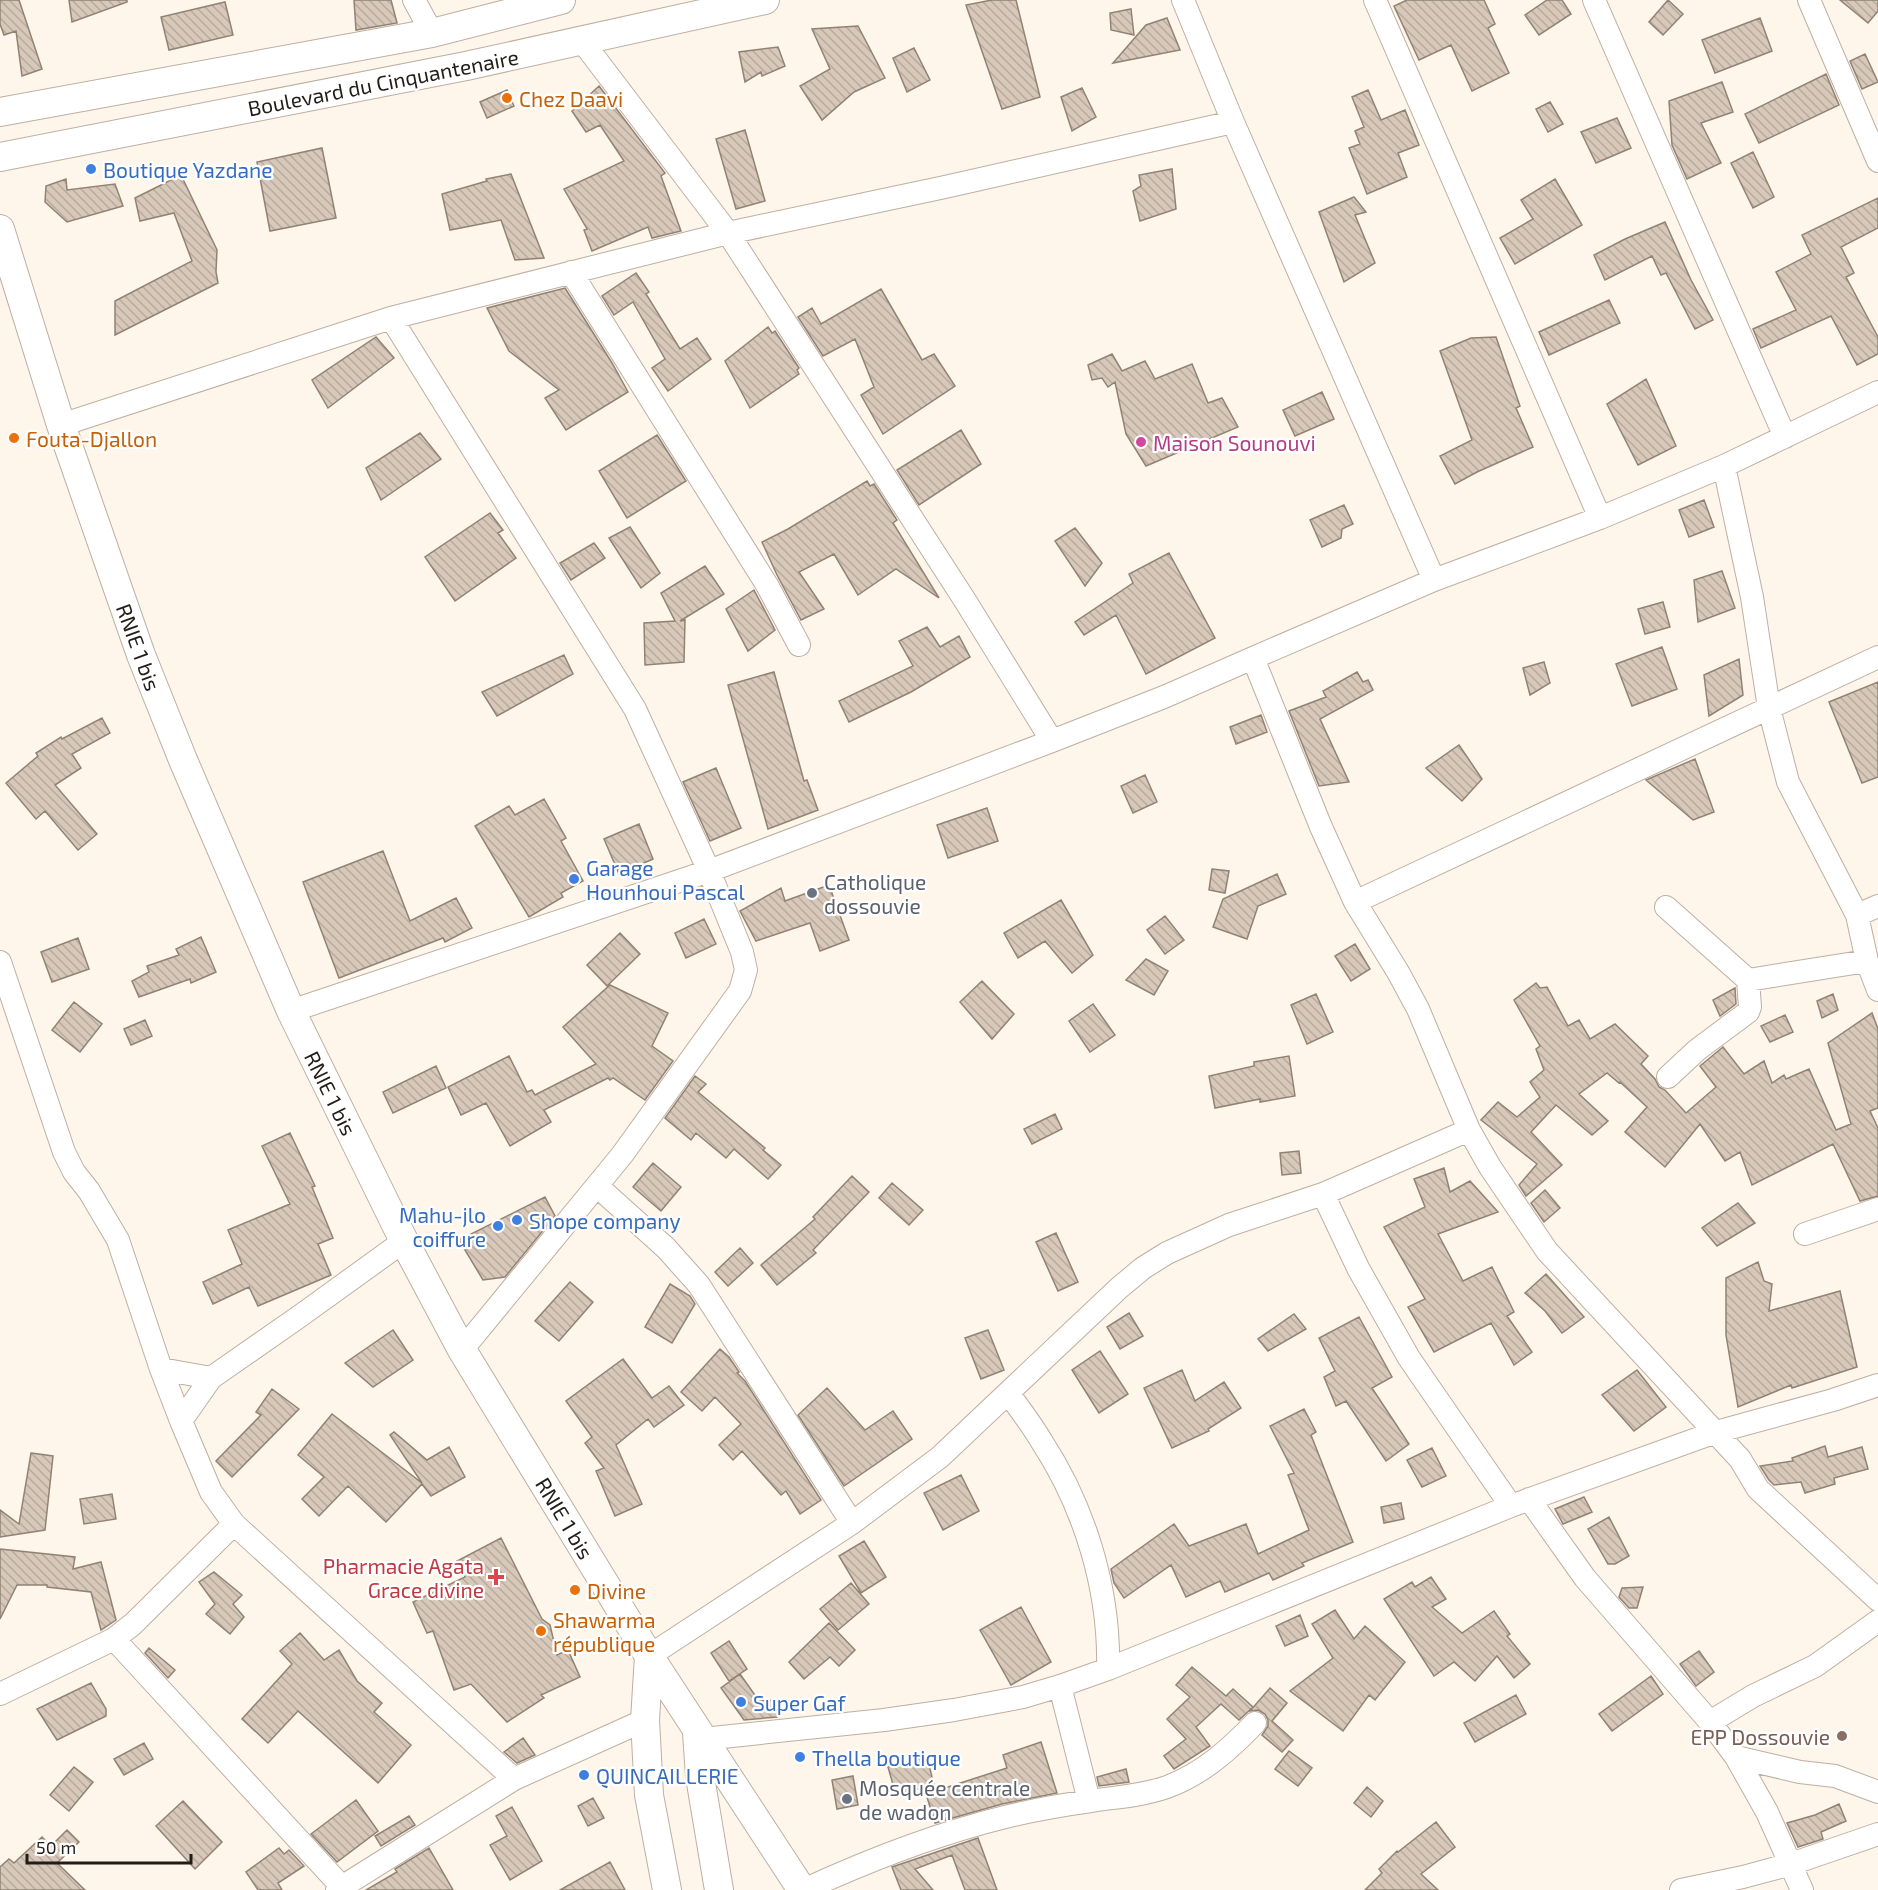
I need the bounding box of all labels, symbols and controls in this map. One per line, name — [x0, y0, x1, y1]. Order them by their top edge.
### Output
street label: Boulevard du Cinquantenaire — [246, 43, 520, 121]
place label: Chez Daavi — [519, 86, 623, 111]
marker: Chez Daavi — [500, 91, 514, 105]
place label: Boutique Yazdane — [103, 157, 273, 182]
marker: Boutique Yazdane — [84, 162, 98, 176]
place label: Fouta-Djallon — [26, 426, 157, 452]
place label: Maison Sounouvi — [1153, 430, 1316, 455]
marker: Fouta-Djallon — [7, 431, 21, 445]
marker: Maison Sounouvi — [1134, 435, 1148, 449]
street label: RNIE 1 bis — [112, 600, 166, 694]
place label: Garage Hounhoui Pascal — [586, 855, 745, 904]
place label: Catholique dossouvie — [824, 869, 926, 918]
marker: Garage Hounhoui Pascal — [567, 872, 581, 886]
marker: Catholique dossouvie — [805, 886, 819, 900]
street label: RNIE 1 bis — [300, 1047, 362, 1139]
place label: Mahu-jlo coiffure — [399, 1202, 486, 1251]
place label: Shope company — [529, 1208, 681, 1233]
marker: Shope company — [510, 1213, 524, 1227]
marker: Mahu-jlo coiffure — [491, 1219, 505, 1233]
street label: RNIE 1 bis — [531, 1473, 599, 1563]
place label: Pharmacie Agata Grace divine — [323, 1553, 484, 1602]
marker: Pharmacie Agata Grace divine — [489, 1570, 503, 1584]
place label: Divine — [587, 1578, 646, 1603]
marker: Divine — [568, 1583, 582, 1597]
place label: Shawarma république — [553, 1607, 656, 1656]
marker: Shawarma république — [534, 1624, 548, 1638]
place label: Super Gaf — [753, 1690, 847, 1715]
marker: Super Gaf — [734, 1695, 748, 1709]
place label: EPP Dossouvie — [1690, 1724, 1830, 1749]
marker: EPP Dossouvie — [1835, 1729, 1849, 1743]
place label: Thella boutique — [812, 1745, 961, 1770]
marker: Thella boutique — [793, 1750, 807, 1764]
place label: QUINCAILLERIE — [596, 1763, 738, 1789]
marker: QUINCAILLERIE — [577, 1768, 591, 1782]
place label: Mosquée centrale de wadon — [859, 1775, 1030, 1824]
marker: Mosquée centrale de wadon — [840, 1792, 854, 1806]
scale bar — [27, 1827, 190, 1865]
text: 50 m — [36, 1836, 76, 1858]

